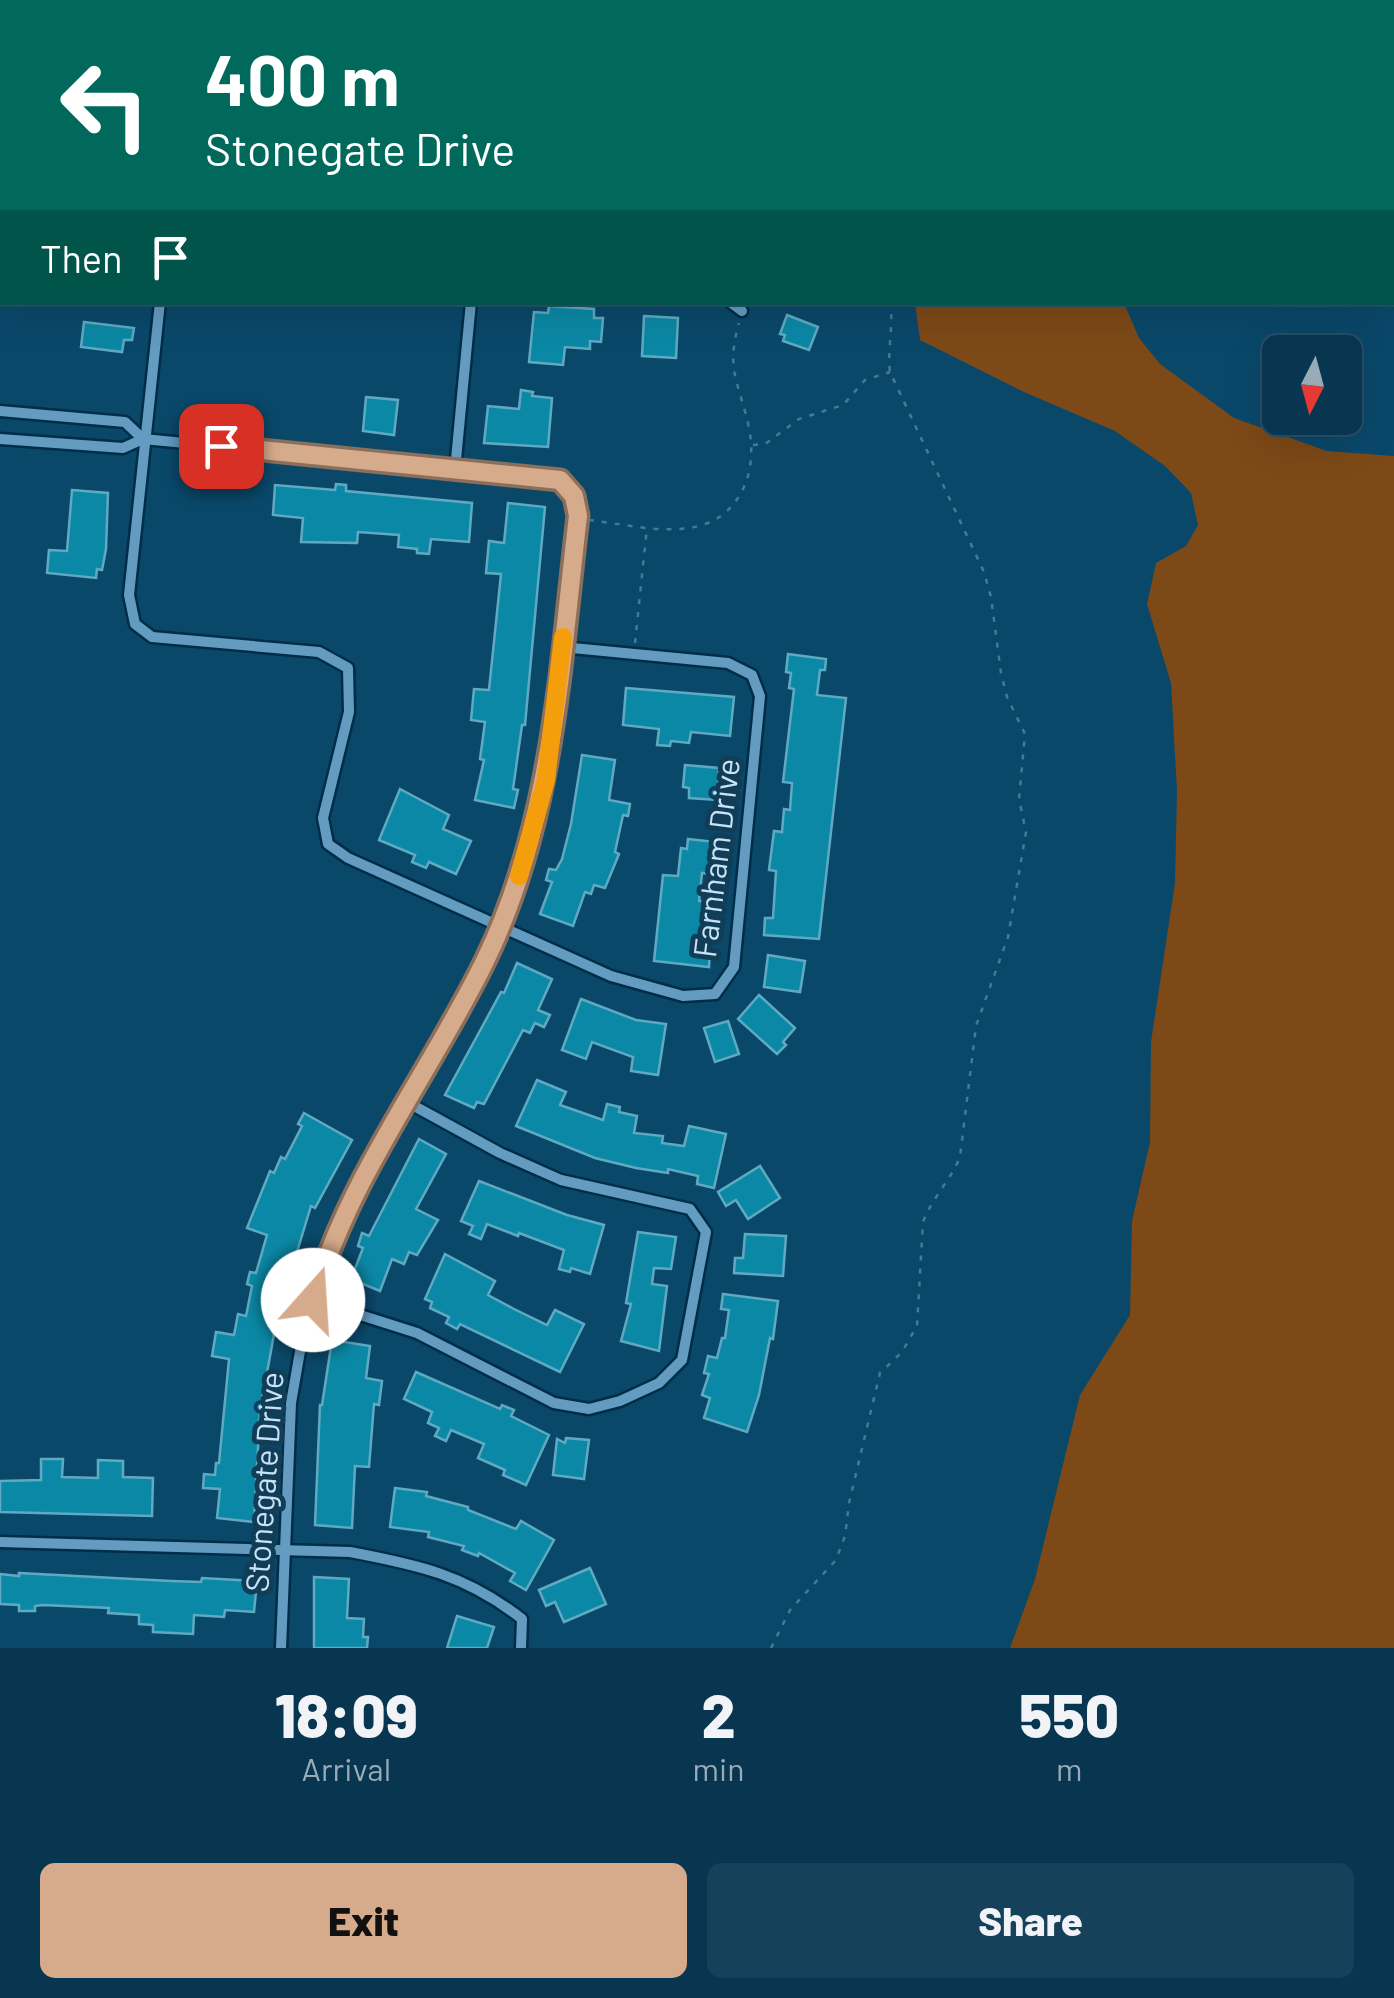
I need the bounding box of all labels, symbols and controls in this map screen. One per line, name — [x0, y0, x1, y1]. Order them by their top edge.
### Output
text: 400 m — [205, 36, 400, 120]
icon: left — [40, 40, 170, 170]
text: Stonegate Drive — [205, 121, 515, 175]
icon: arrive — [143, 230, 198, 285]
text: Then — [40, 235, 123, 281]
north arrow — [1262, 335, 1362, 435]
map controls — [1262, 335, 1362, 435]
pin — [179, 404, 264, 489]
icon: arrive — [194, 419, 249, 474]
street label: Farnham Drive — [684, 756, 746, 959]
position arrow — [261, 1248, 365, 1352]
street label: Stonegate Drive — [236, 1370, 290, 1593]
text: 18:09 — [275, 1678, 418, 1750]
text: 2 — [701, 1678, 736, 1750]
text: 550 — [1019, 1678, 1119, 1750]
text: Arrival — [302, 1749, 391, 1787]
text: min — [693, 1749, 744, 1787]
text: m — [1056, 1749, 1082, 1787]
button: Exit — [40, 1863, 687, 1978]
button: Share — [707, 1863, 1354, 1978]

